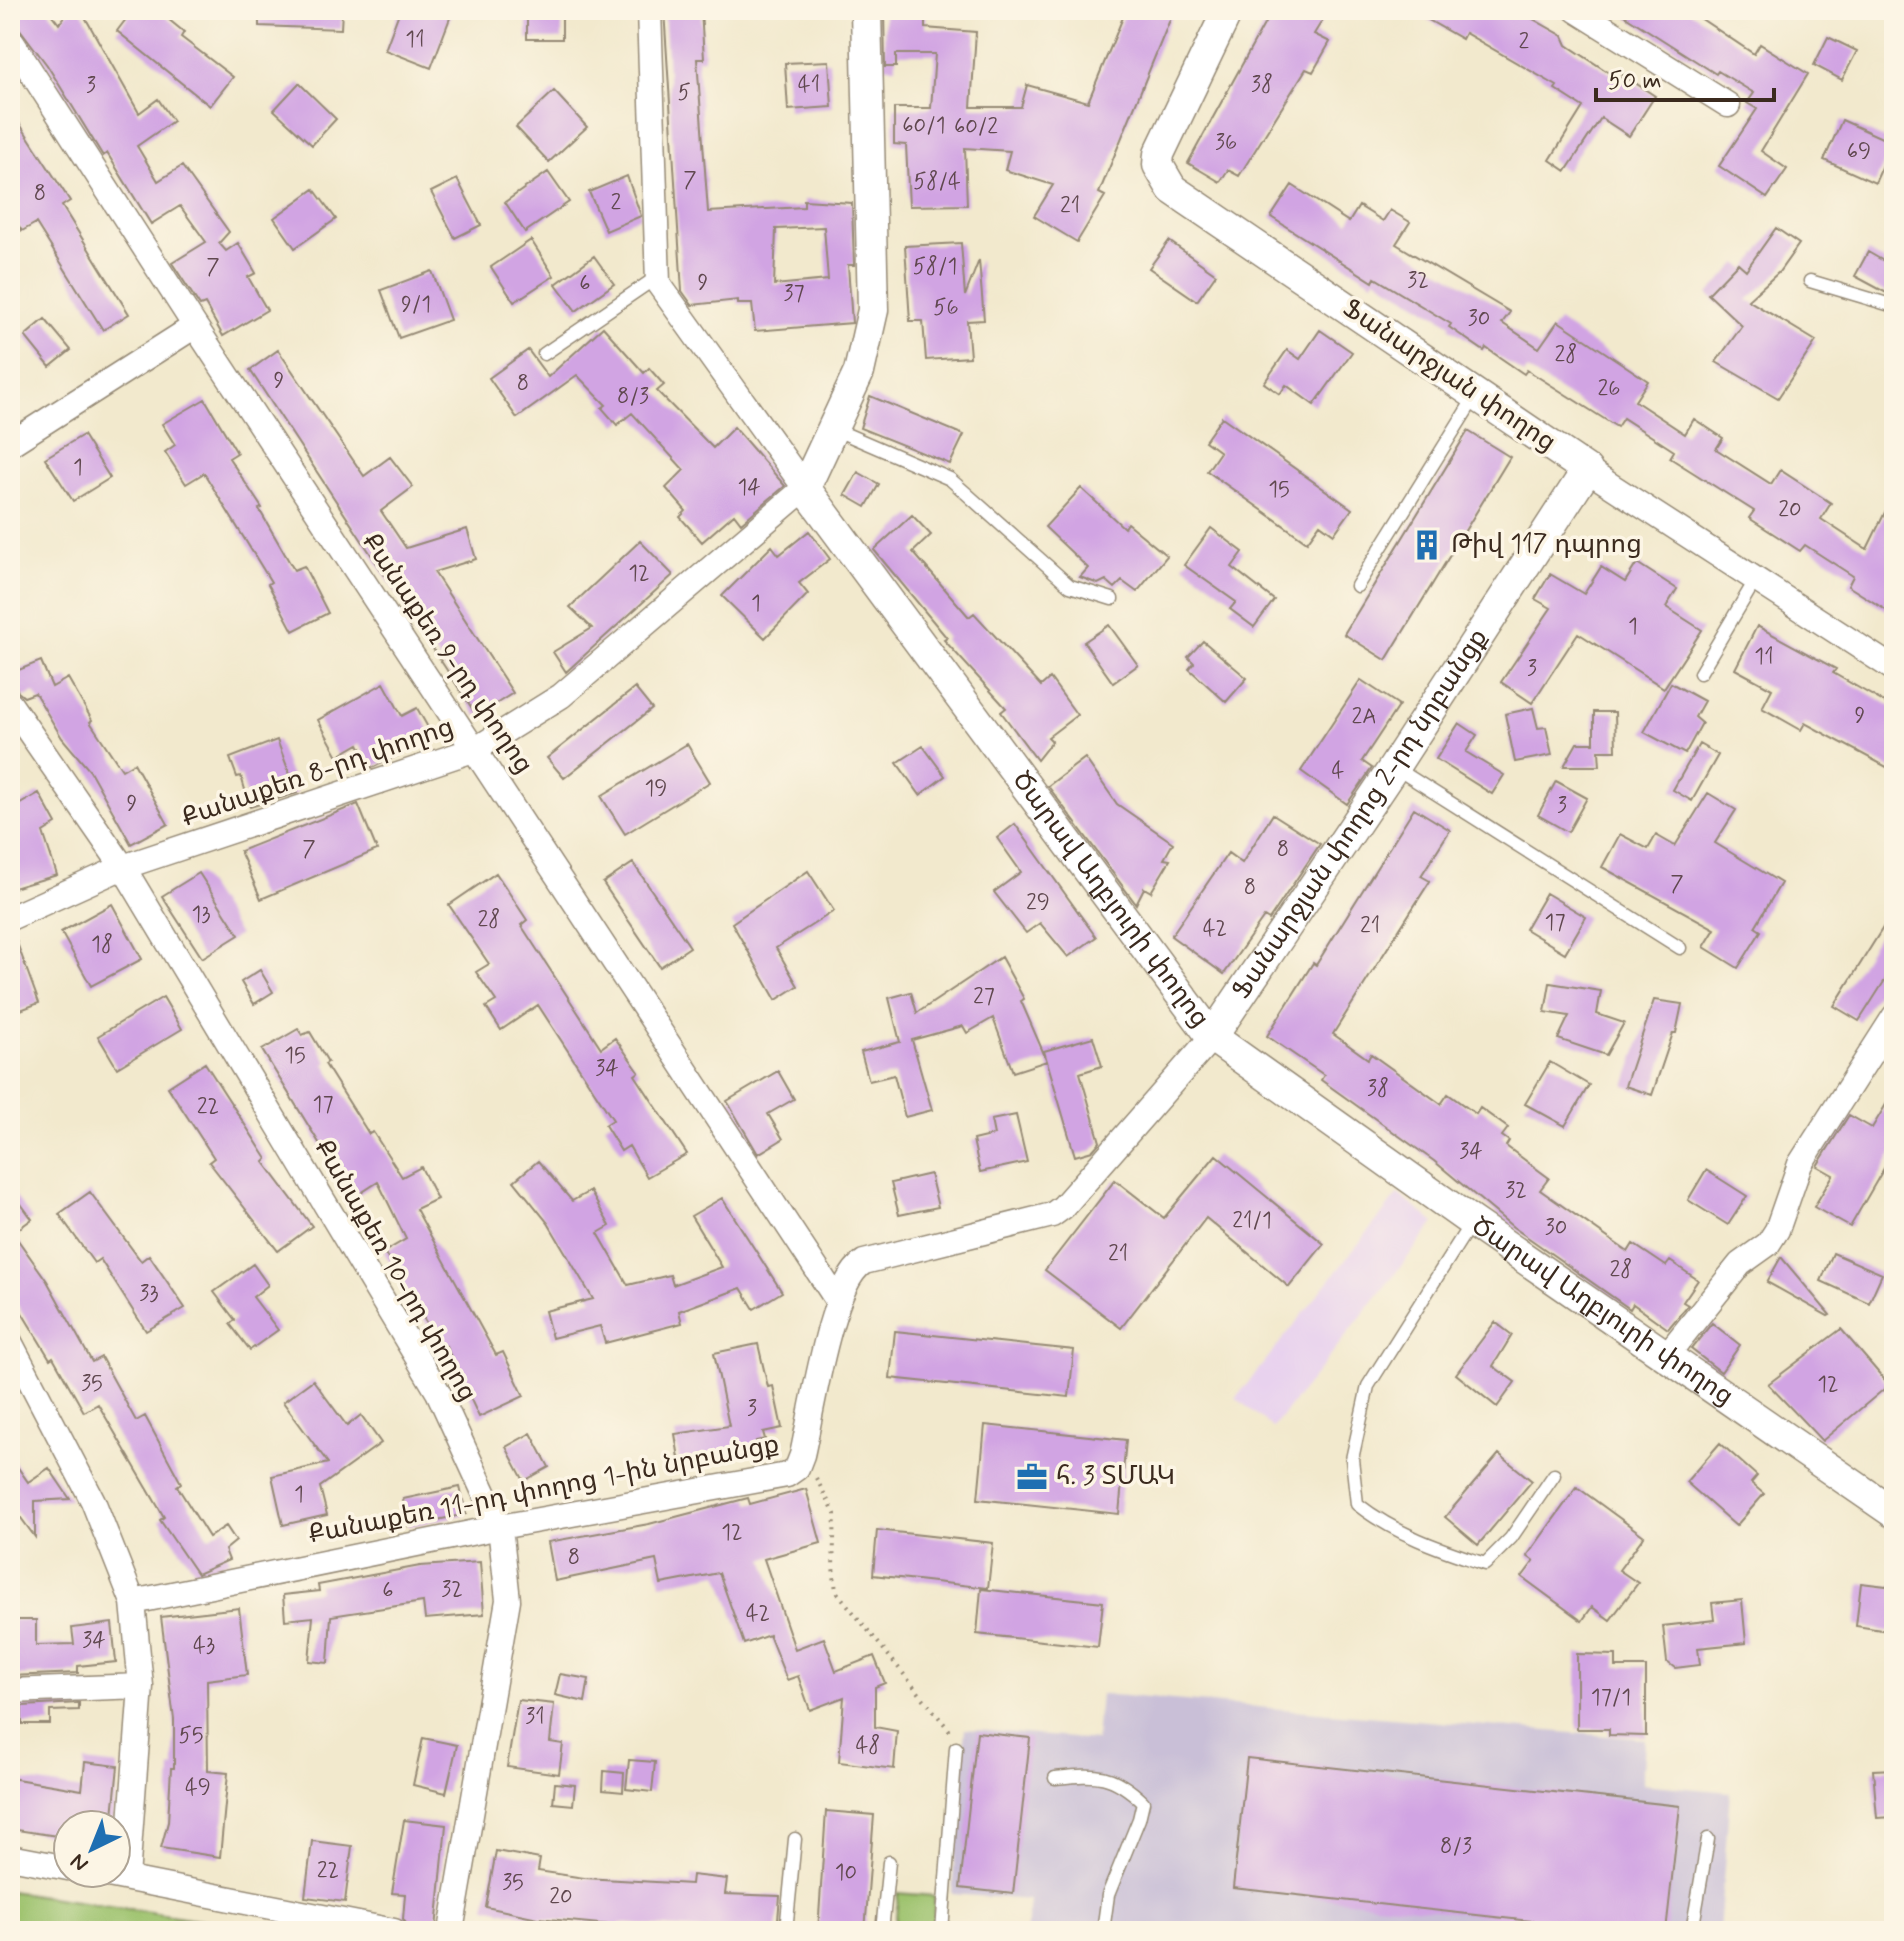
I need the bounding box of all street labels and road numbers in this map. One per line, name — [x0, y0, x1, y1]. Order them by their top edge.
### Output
street label: Ֆանարջյան փողոց — [1336, 292, 1562, 460]
street label: Քանաքեռ 9-րդ փողոց — [354, 527, 540, 781]
street label: Ֆանարջյան փողոց 2-րդ նրբանցք — [1225, 623, 1496, 1006]
street label: Քանաքեռ 8-րդ փողոց — [178, 711, 458, 835]
street label: Ծարավ Աղբյուրի փողոց — [1004, 765, 1216, 1035]
street label: Քանաքեռ 10-րդ փողոց — [306, 1134, 484, 1408]
street label: Ծարավ Աղբյուրի փողոց — [1464, 1209, 1740, 1414]
street label: Քանաքեռ 11-րդ փողոց 1-ին նրբանցք — [306, 1428, 782, 1552]

